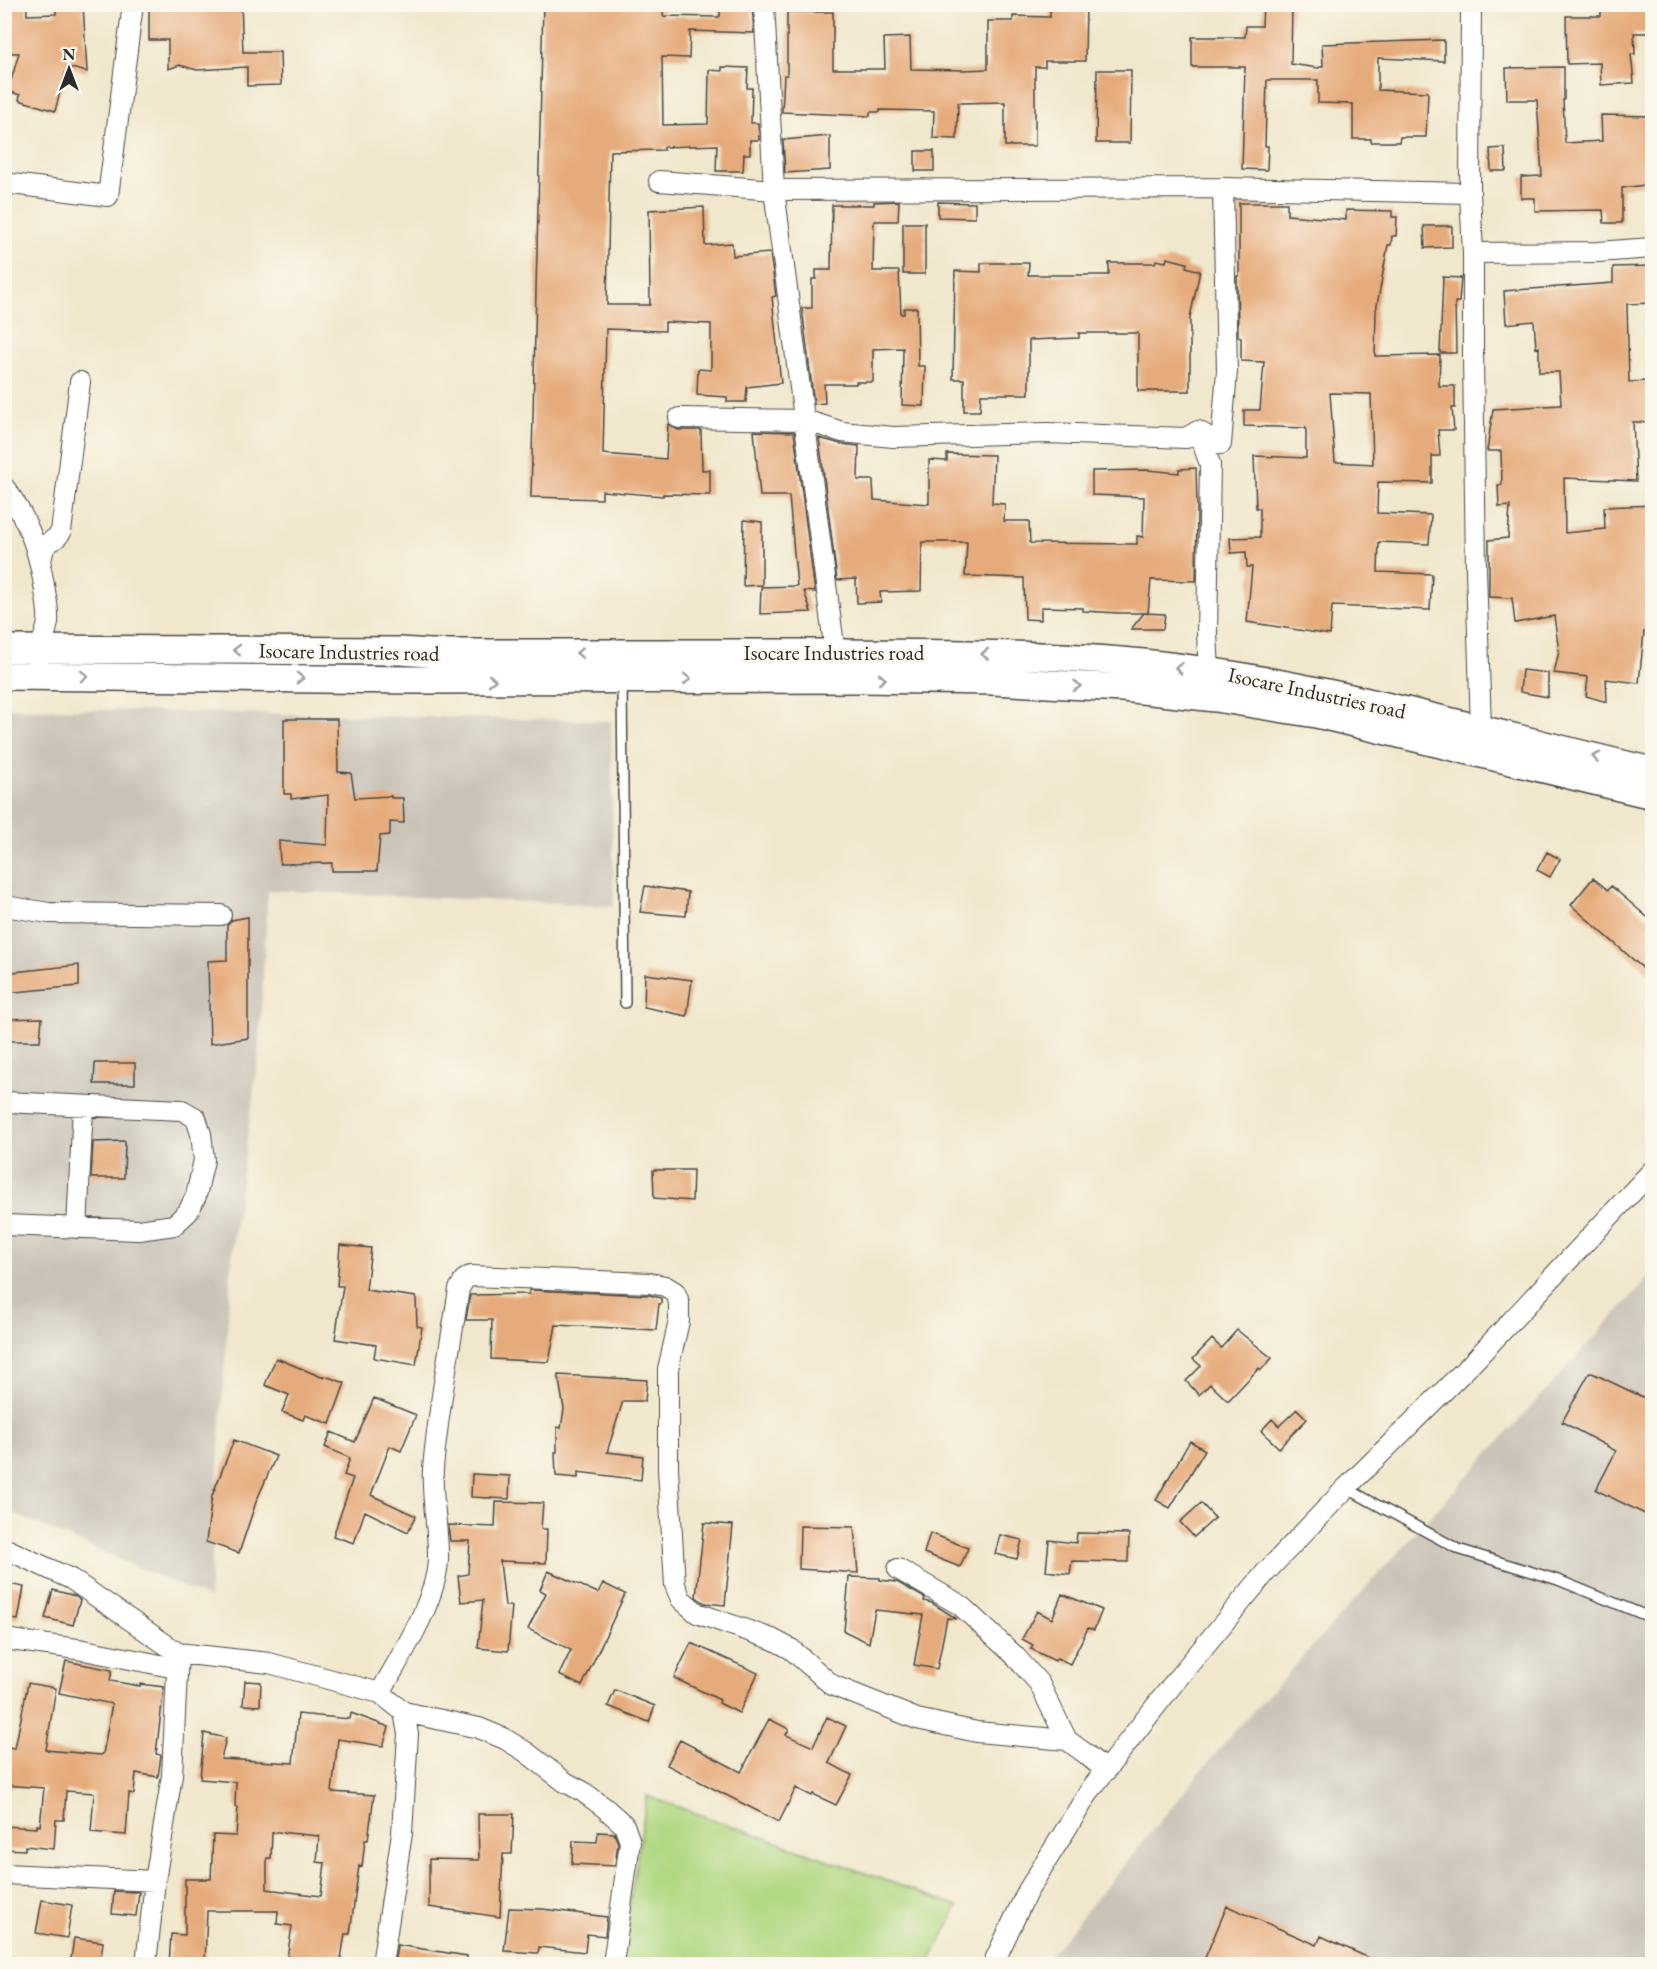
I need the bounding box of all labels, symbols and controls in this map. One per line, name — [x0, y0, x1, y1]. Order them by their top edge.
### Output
north arrow — [39, 39, 99, 99]
text: N — [63, 44, 76, 65]
street label: Isocare Industries road — [258, 636, 440, 667]
street label: Isocare Industries road — [744, 639, 925, 666]
one-way arrow — [232, 644, 241, 656]
one-way arrow — [576, 647, 585, 659]
one-way arrow — [981, 648, 990, 661]
street label: Isocare Industries road — [1226, 660, 1409, 725]
one-way arrow — [1175, 662, 1184, 674]
one-way arrow — [79, 670, 88, 682]
one-way arrow — [295, 672, 304, 684]
one-way arrow — [682, 672, 691, 685]
one-way arrow — [877, 673, 886, 685]
one-way arrow — [487, 674, 496, 686]
one-way arrow — [1072, 679, 1081, 692]
one-way arrow — [1591, 752, 1601, 765]

